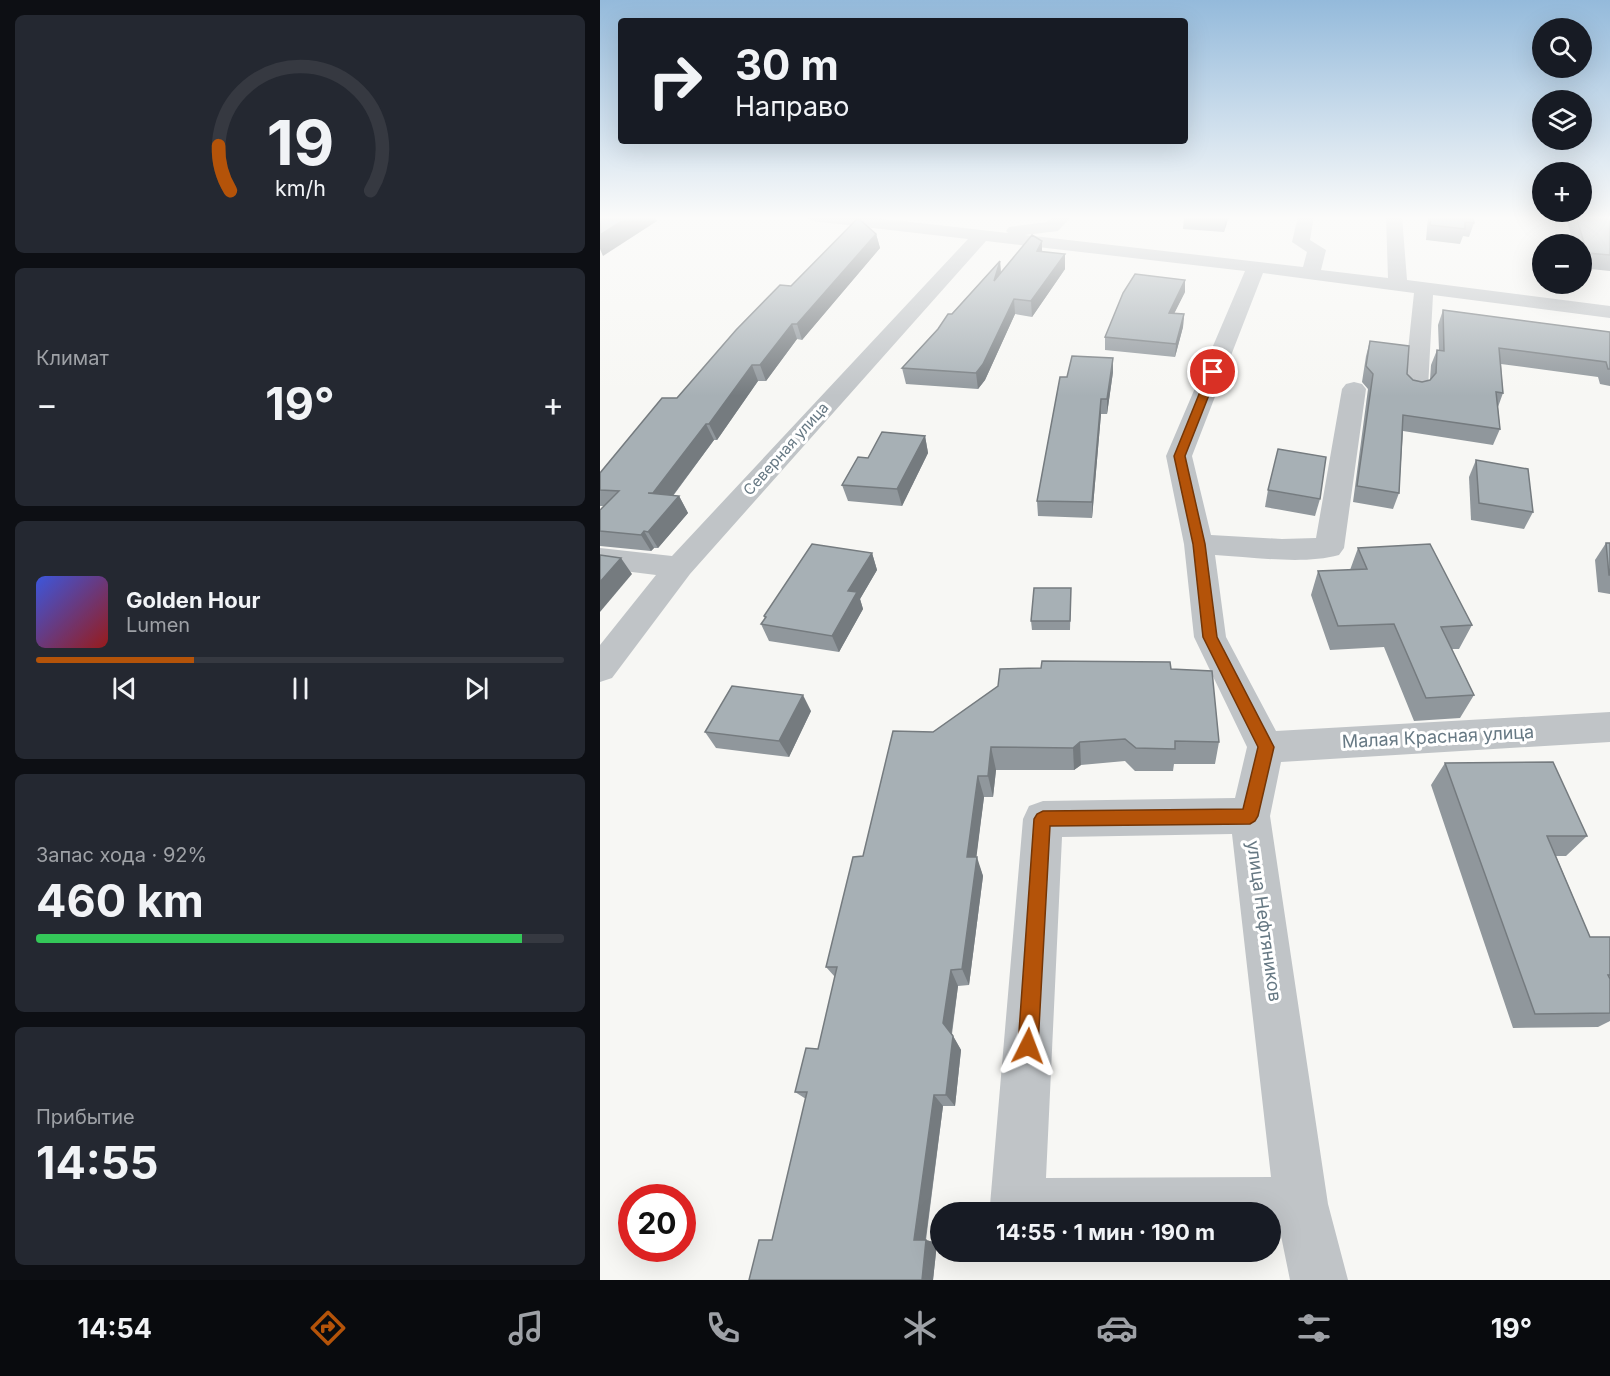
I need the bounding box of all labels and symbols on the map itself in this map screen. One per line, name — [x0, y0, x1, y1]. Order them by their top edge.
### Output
pin — [1187, 346, 1238, 397]
street label: Северная улица — [739, 398, 832, 499]
street label: Малая Красная улица — [1341, 721, 1535, 752]
street label: улица Нефтяников — [1243, 839, 1286, 1003]
position arrow — [996, 1014, 1060, 1078]
speed limit sign: 20 — [618, 1184, 696, 1262]

